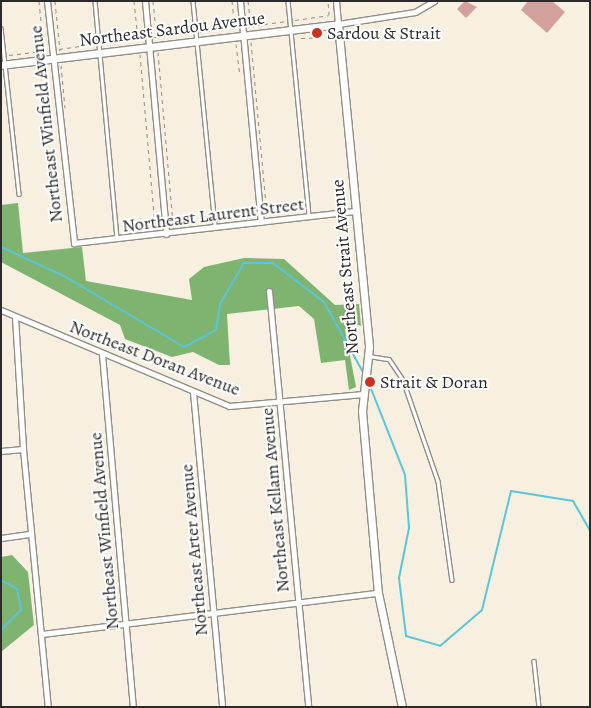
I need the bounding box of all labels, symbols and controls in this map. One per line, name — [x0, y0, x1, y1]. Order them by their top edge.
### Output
street label: Northeast Sardou Avenue — [78, 7, 266, 51]
place label: Sardou & Strait — [327, 22, 441, 44]
street label: Northeast Winfield Avenue — [25, 24, 67, 224]
marker: Sardou & Strait — [311, 27, 323, 39]
street label: Northeast Strait Avenue — [327, 178, 363, 356]
street label: Northeast Laurent Street — [121, 193, 305, 237]
street label: Northeast Doran Avenue — [67, 315, 243, 401]
place label: Strait & Doran — [380, 371, 488, 393]
marker: Strait & Doran — [364, 376, 376, 388]
street label: Northeast Kellam Avenue — [256, 407, 294, 593]
street label: Northeast Winfield Avenue — [85, 431, 123, 631]
street label: Northeast Arter Avenue — [176, 463, 212, 637]

